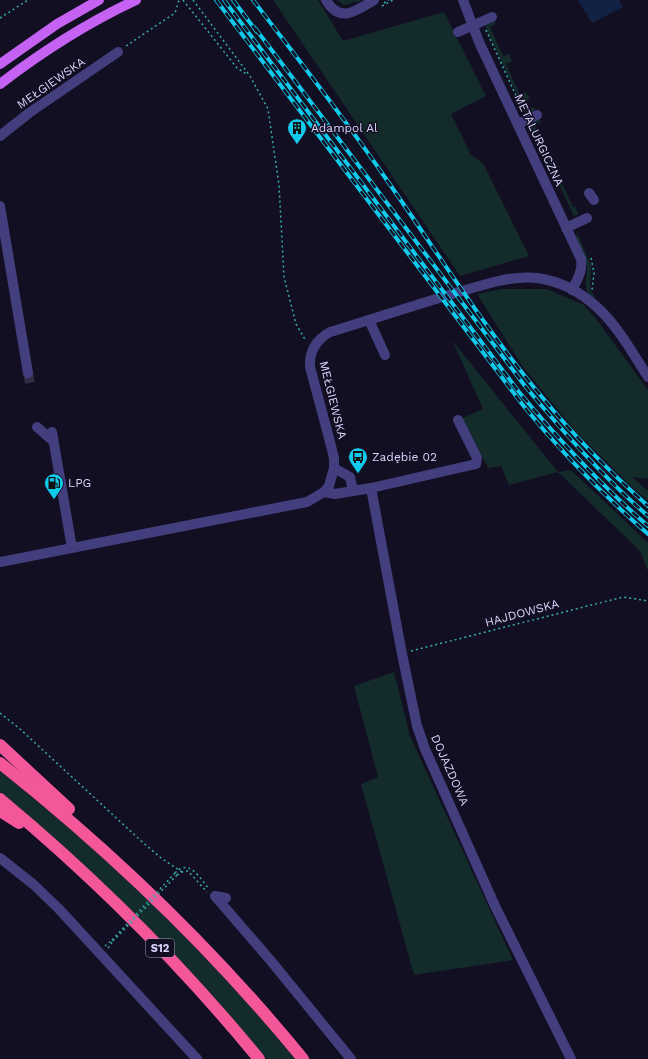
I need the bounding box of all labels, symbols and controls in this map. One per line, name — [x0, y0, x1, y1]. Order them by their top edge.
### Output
street label: MEŁGIEWSKA — [14, 54, 88, 112]
street label: METALURGICZNA — [511, 92, 567, 188]
building icon: Adampol Al — [286, 117, 308, 145]
place label: Adampol Al — [311, 121, 378, 135]
street label: MEŁGIEWSKA — [317, 359, 349, 441]
bus stop icon: Zadębie 02 — [347, 446, 369, 474]
place label: Zadębie 02 — [372, 450, 437, 464]
fuel station icon: LPG — [43, 472, 65, 500]
place label: LPG — [68, 476, 91, 490]
street label: HAJDOWSKA — [483, 596, 561, 630]
street label: DOJAZDOWA — [428, 732, 472, 808]
road number: S12 — [146, 939, 174, 957]

